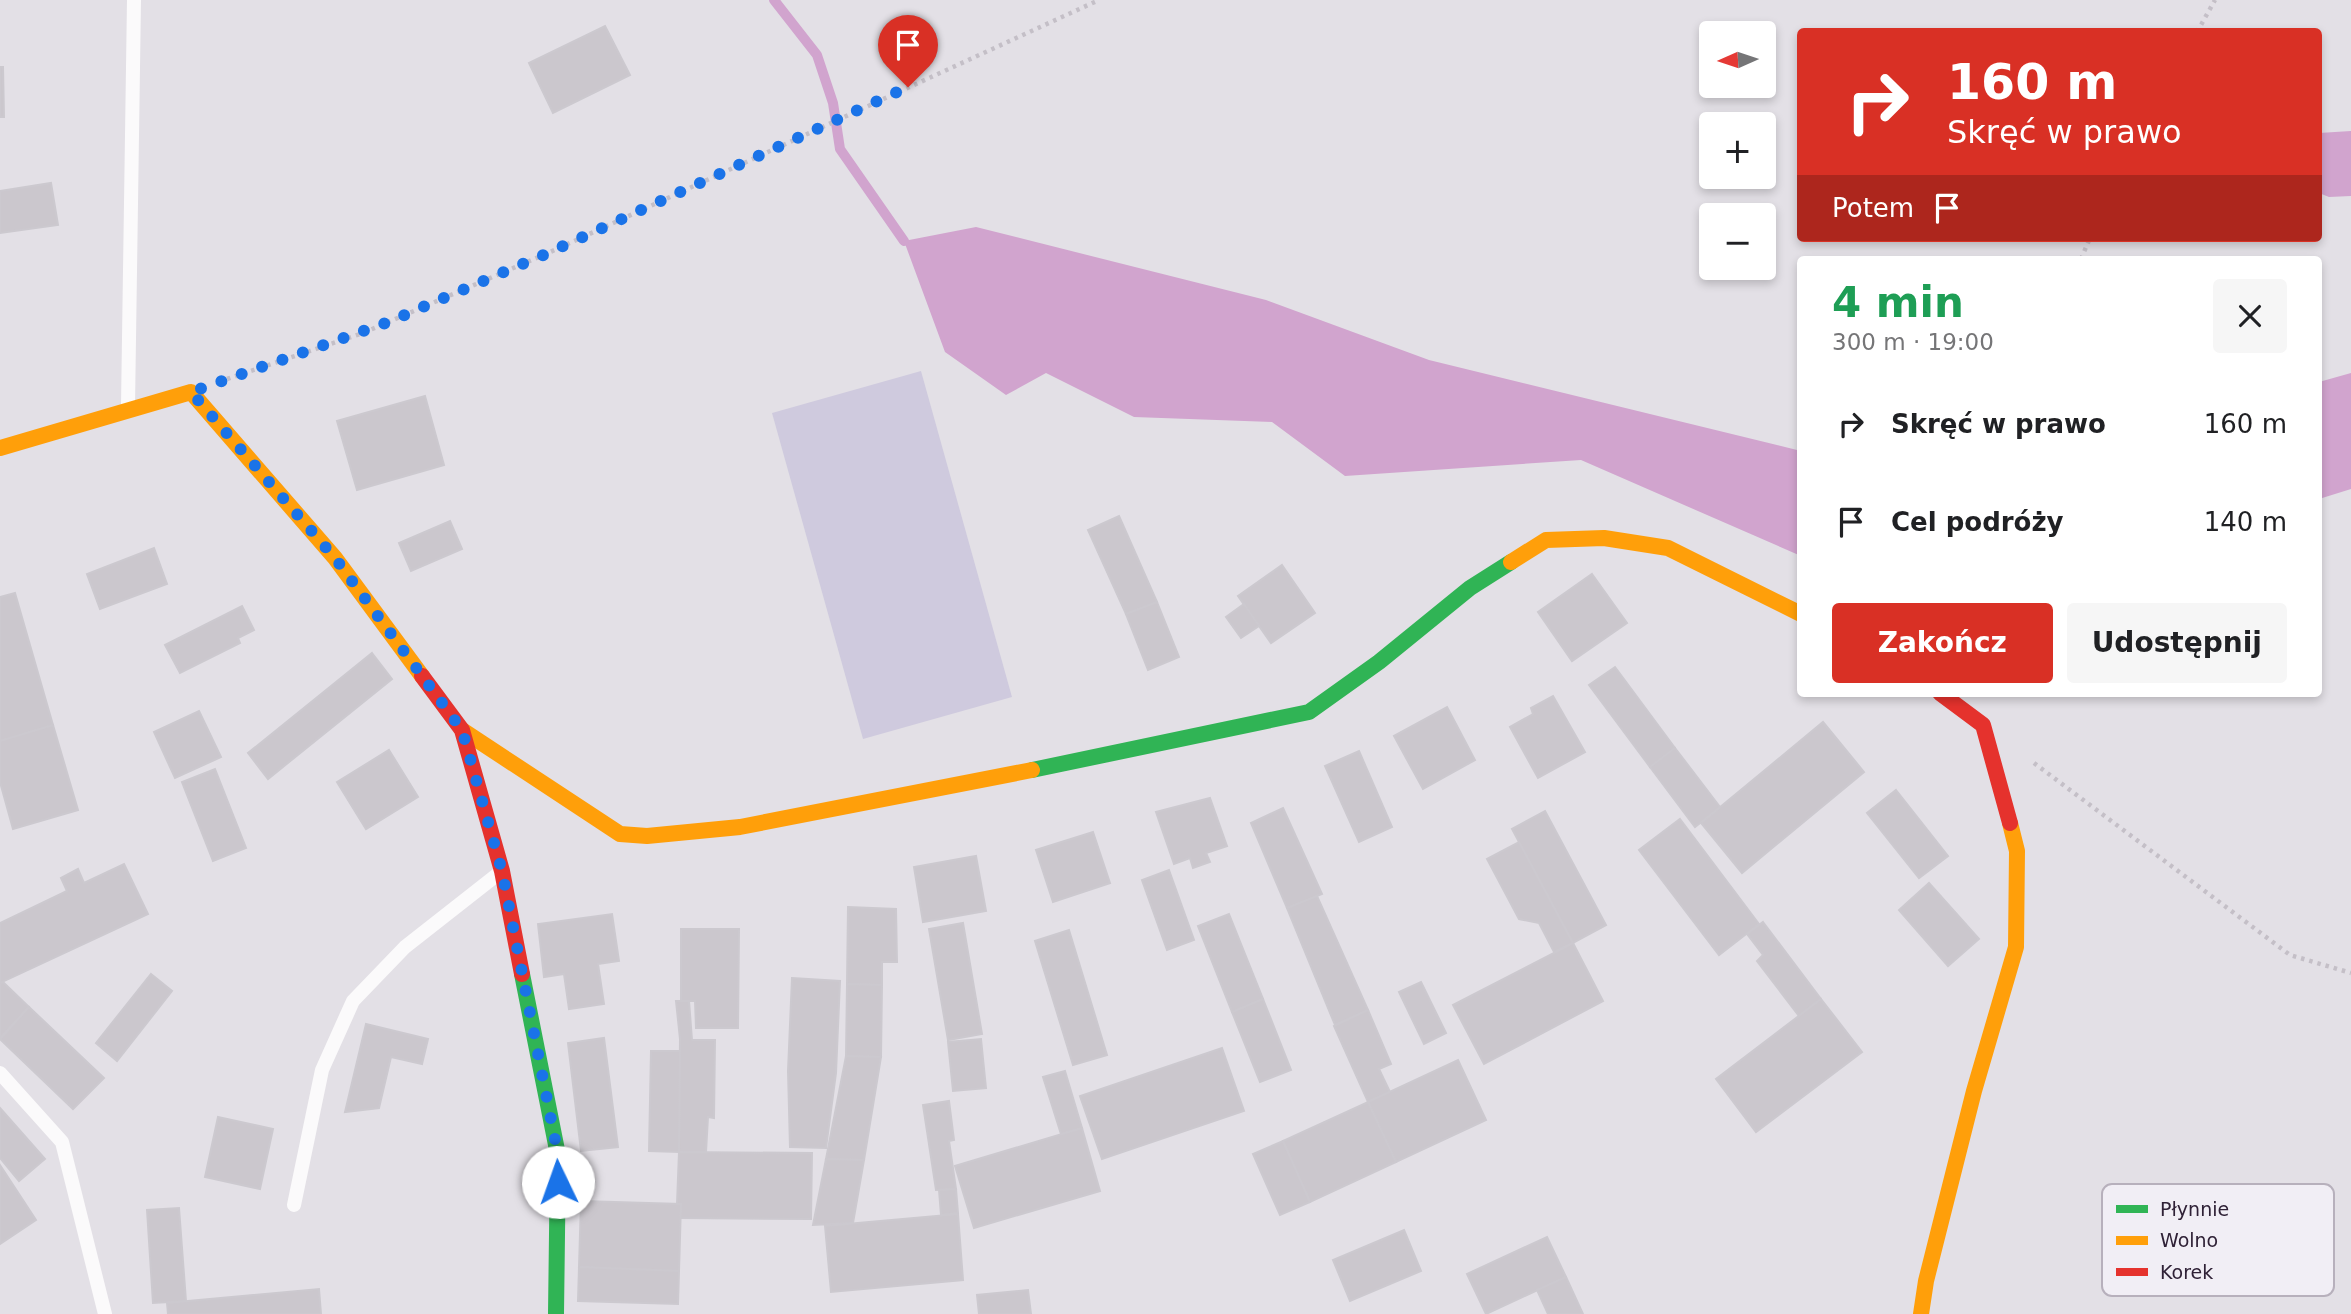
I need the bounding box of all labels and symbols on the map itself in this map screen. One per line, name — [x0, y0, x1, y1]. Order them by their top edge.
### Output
pin — [878, 15, 938, 87]
north arrow — [1699, 21, 1776, 98]
position arrow — [521, 1145, 595, 1219]
legend — [2102, 1184, 2334, 1296]
text: Płynnie — [2160, 1198, 2229, 1220]
text: Wolno — [2160, 1229, 2218, 1251]
text: Korek — [2160, 1261, 2213, 1283]

